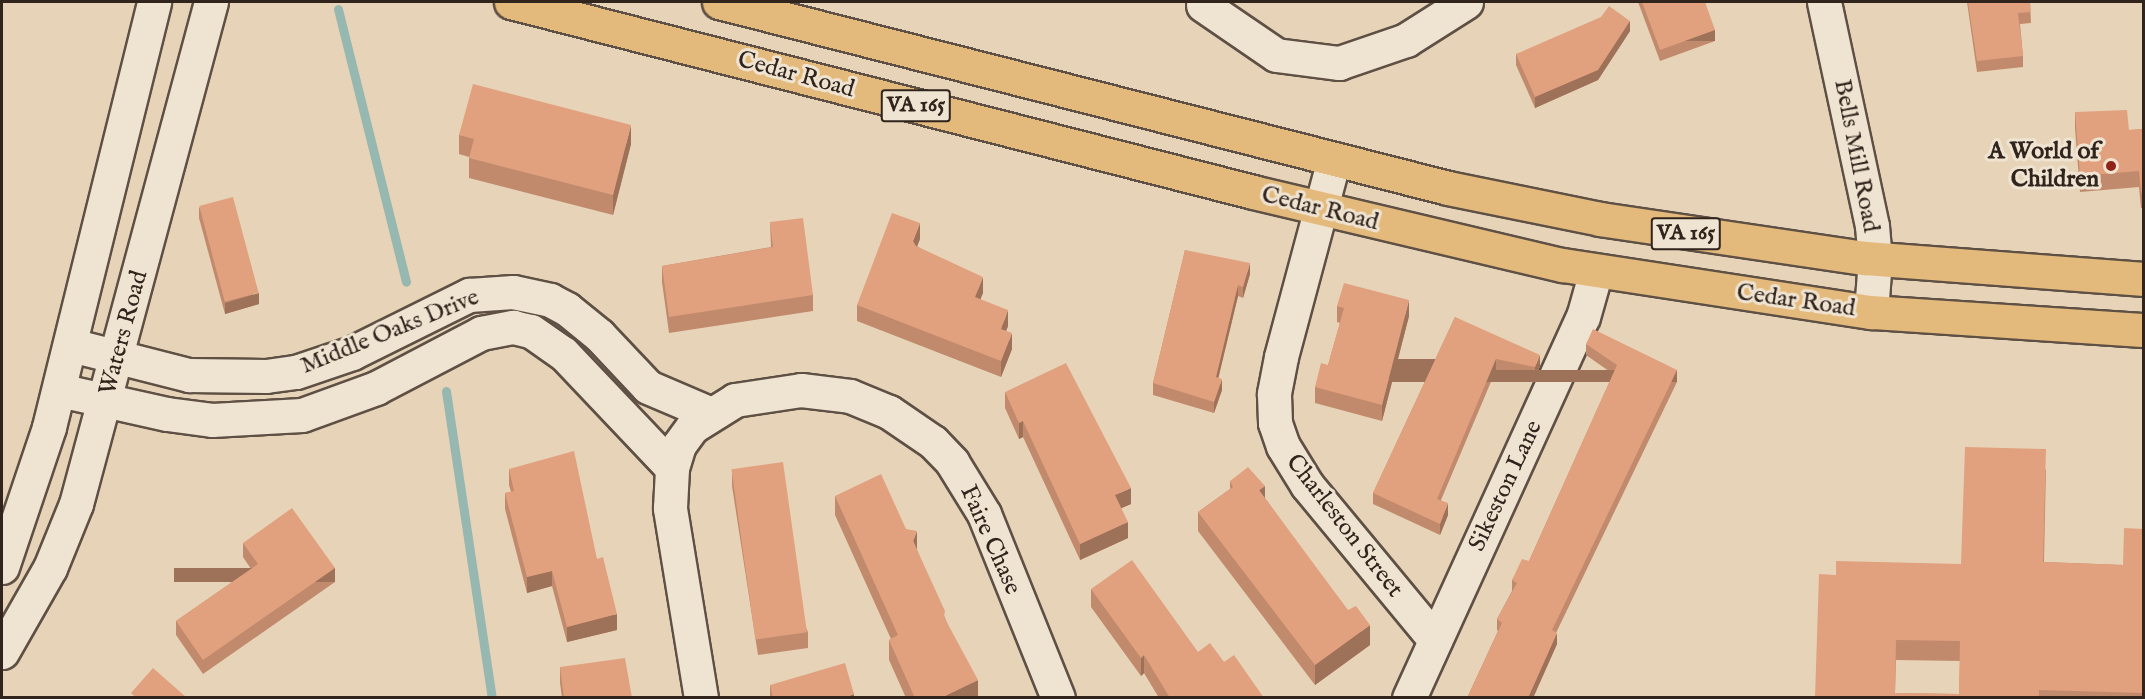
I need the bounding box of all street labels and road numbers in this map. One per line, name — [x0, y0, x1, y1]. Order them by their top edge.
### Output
street label: Cedar Road — [734, 46, 858, 104]
street label: Bells Mill Road — [1827, 77, 1885, 235]
road number: VA 165 — [880, 87, 952, 125]
street label: Cedar Road — [1258, 181, 1382, 237]
road number: VA 165 — [1650, 215, 1722, 253]
street label: Waters Road — [94, 268, 154, 398]
street label: Cedar Road — [1735, 278, 1857, 324]
street label: Middle Oaks Drive — [297, 283, 483, 381]
street label: Sikeston Lane — [1463, 416, 1549, 556]
street label: Charleston Street — [1279, 449, 1409, 603]
street label: Faire Chase — [953, 481, 1027, 599]

